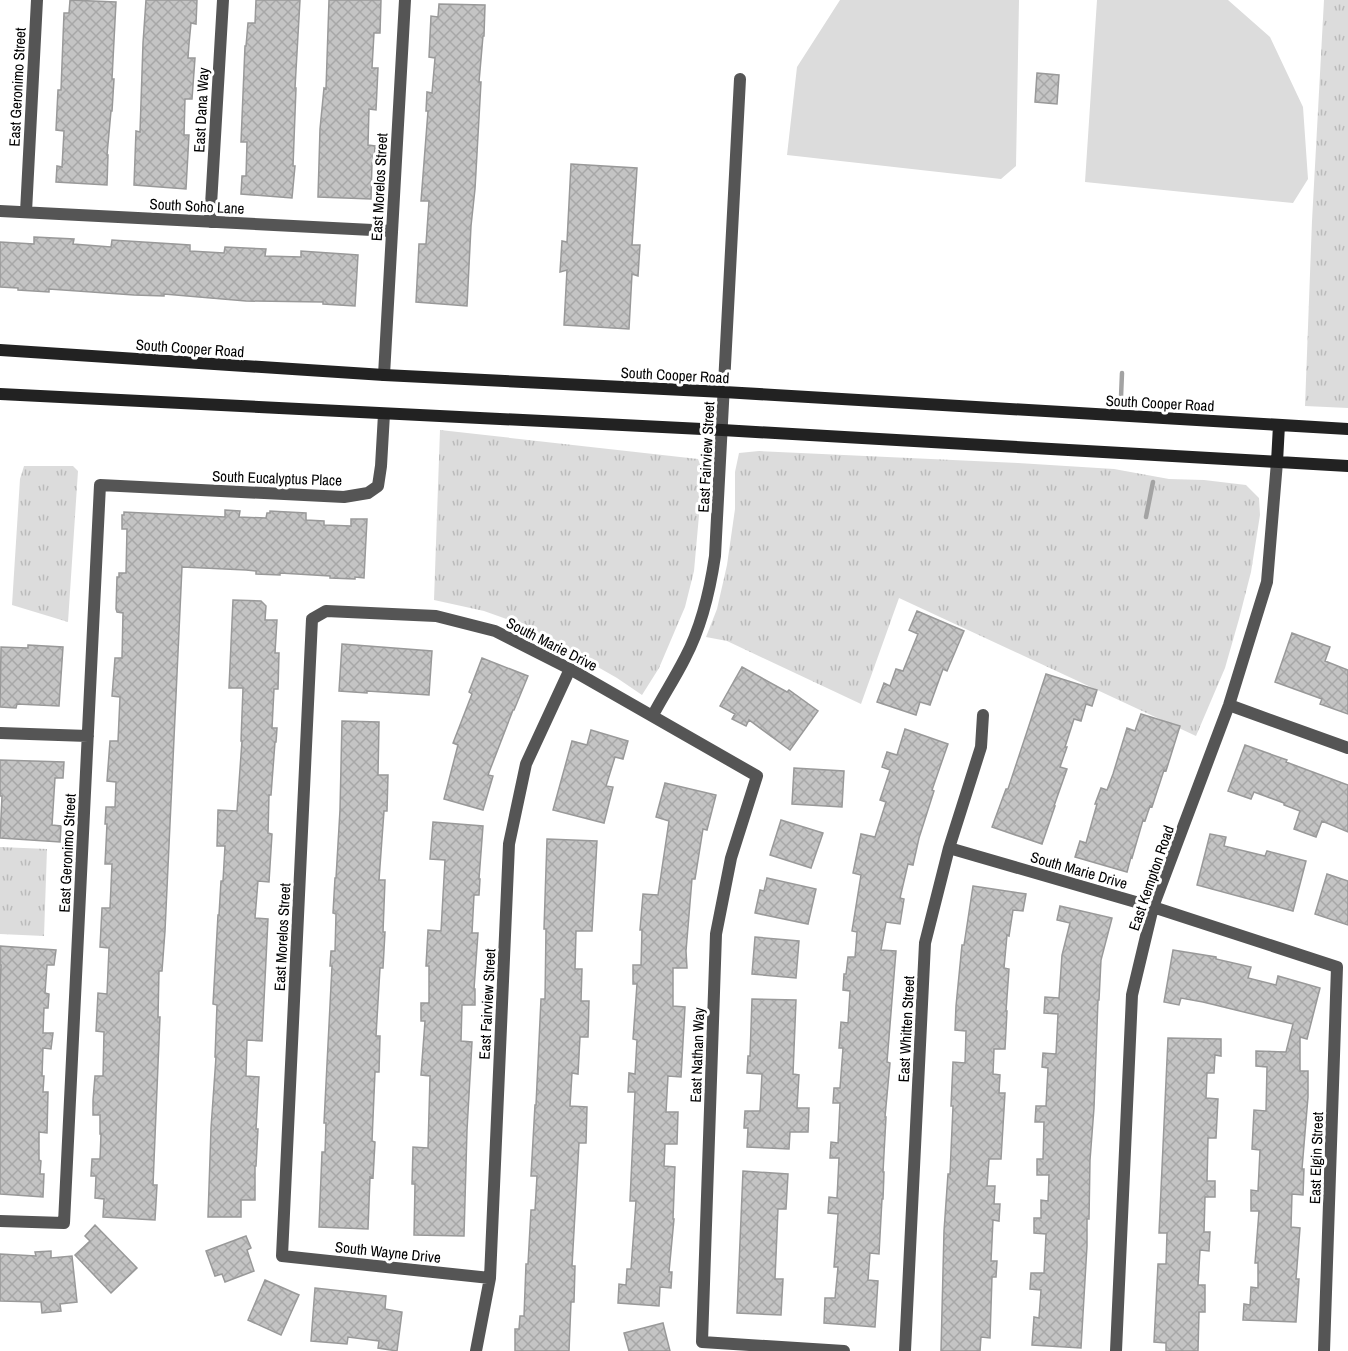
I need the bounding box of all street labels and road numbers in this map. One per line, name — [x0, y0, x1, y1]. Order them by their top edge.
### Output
street label: East Geronimo Street — [3, 26, 31, 147]
street label: East Dana Way — [188, 66, 214, 153]
street label: East Morelos Street — [366, 132, 392, 241]
street label: South Soho Lane — [149, 193, 245, 219]
street label: South Cooper Road — [135, 334, 245, 362]
street label: South Cooper Road — [620, 362, 730, 388]
street label: South Cooper Road — [1105, 390, 1215, 416]
street label: East Fairview Street — [693, 401, 719, 513]
street label: South Eucalyptus Place — [212, 465, 342, 491]
street label: South Marie Drive — [503, 612, 601, 676]
street label: East Geronimo Street — [53, 792, 81, 913]
street label: East Kempton Road — [1123, 823, 1179, 933]
street label: South Marie Drive — [1028, 846, 1130, 894]
street label: East Morelos Street — [269, 882, 295, 991]
street label: East Fairview Street — [474, 948, 500, 1060]
street label: East Whitten Street — [893, 975, 919, 1083]
street label: East Nathan Way — [685, 1006, 709, 1103]
street label: East Elgin Street — [1304, 1111, 1328, 1204]
street label: South Wayne Drive — [334, 1236, 442, 1268]

